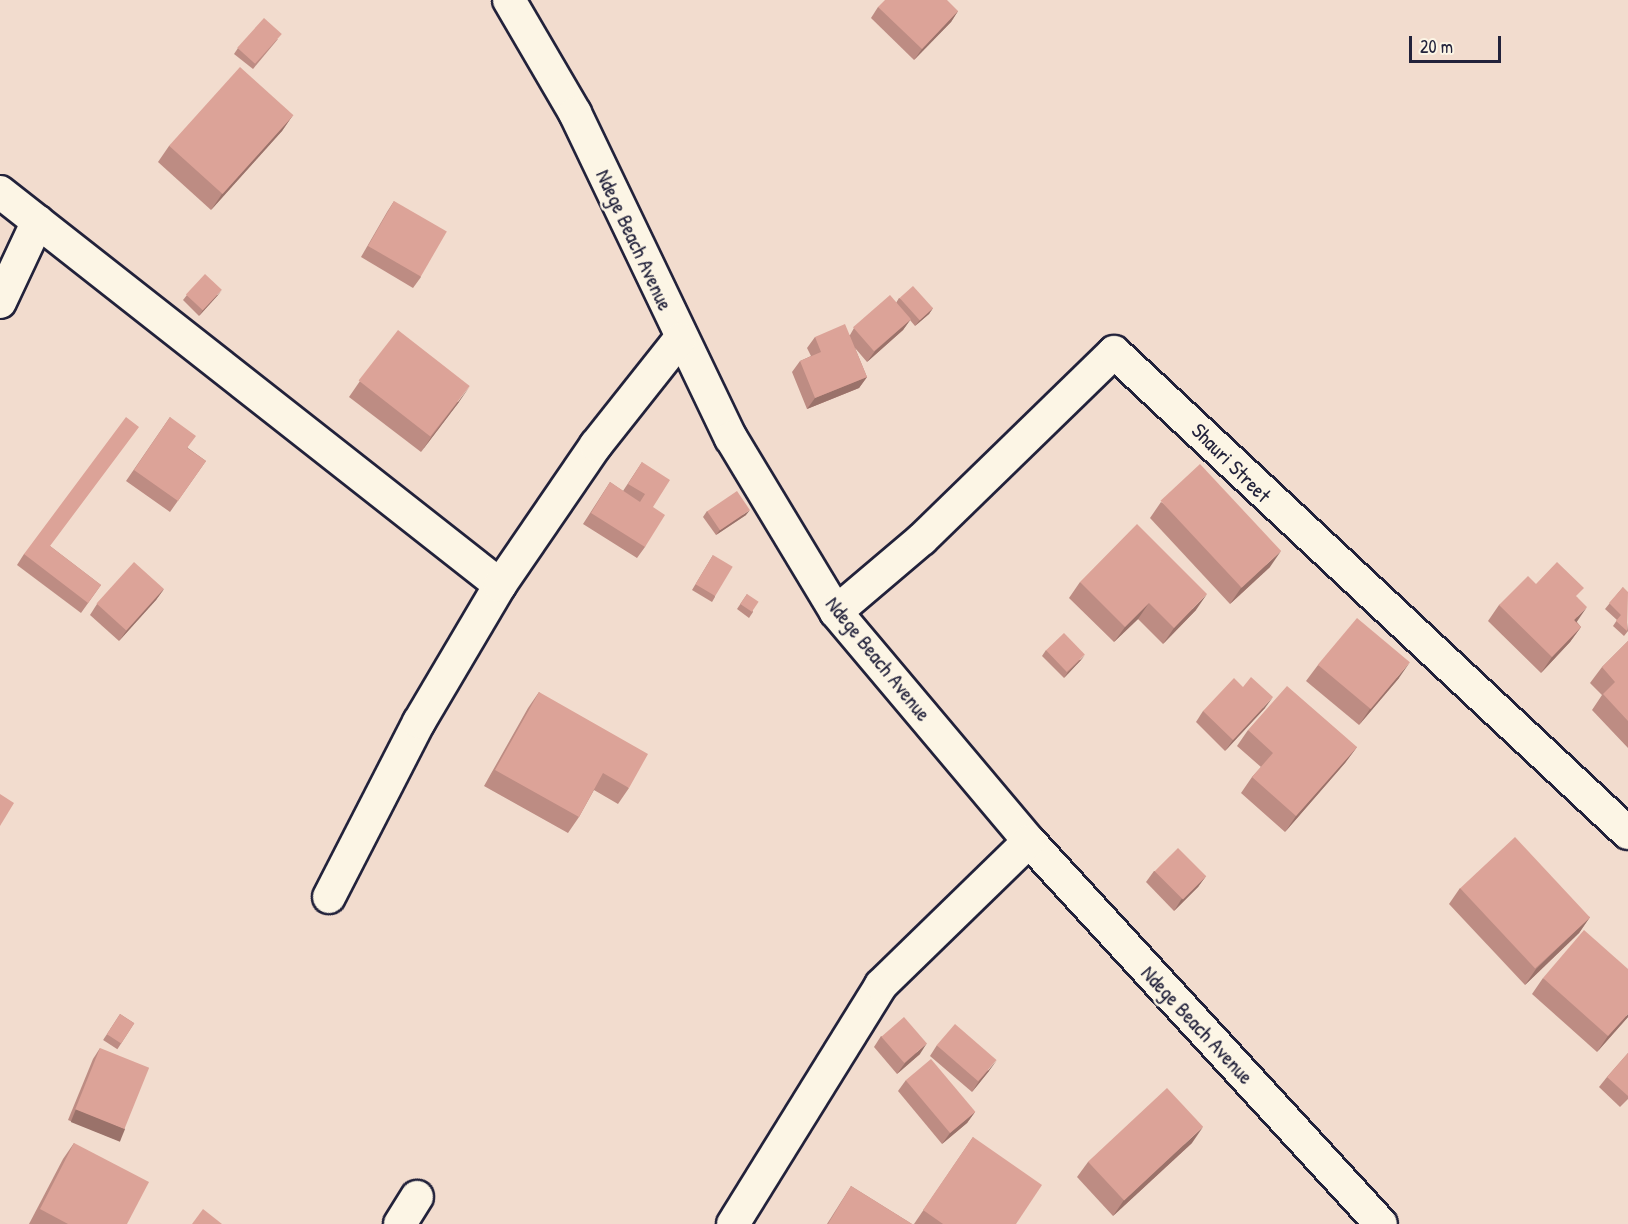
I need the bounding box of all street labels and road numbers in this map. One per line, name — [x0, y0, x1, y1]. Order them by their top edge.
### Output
street label: Ndege Beach Avenue — [590, 166, 678, 314]
street label: Shauri Street — [1186, 418, 1276, 508]
street label: Ndege Beach Avenue — [820, 592, 936, 726]
street label: Ndege Beach Avenue — [1136, 961, 1258, 1089]

